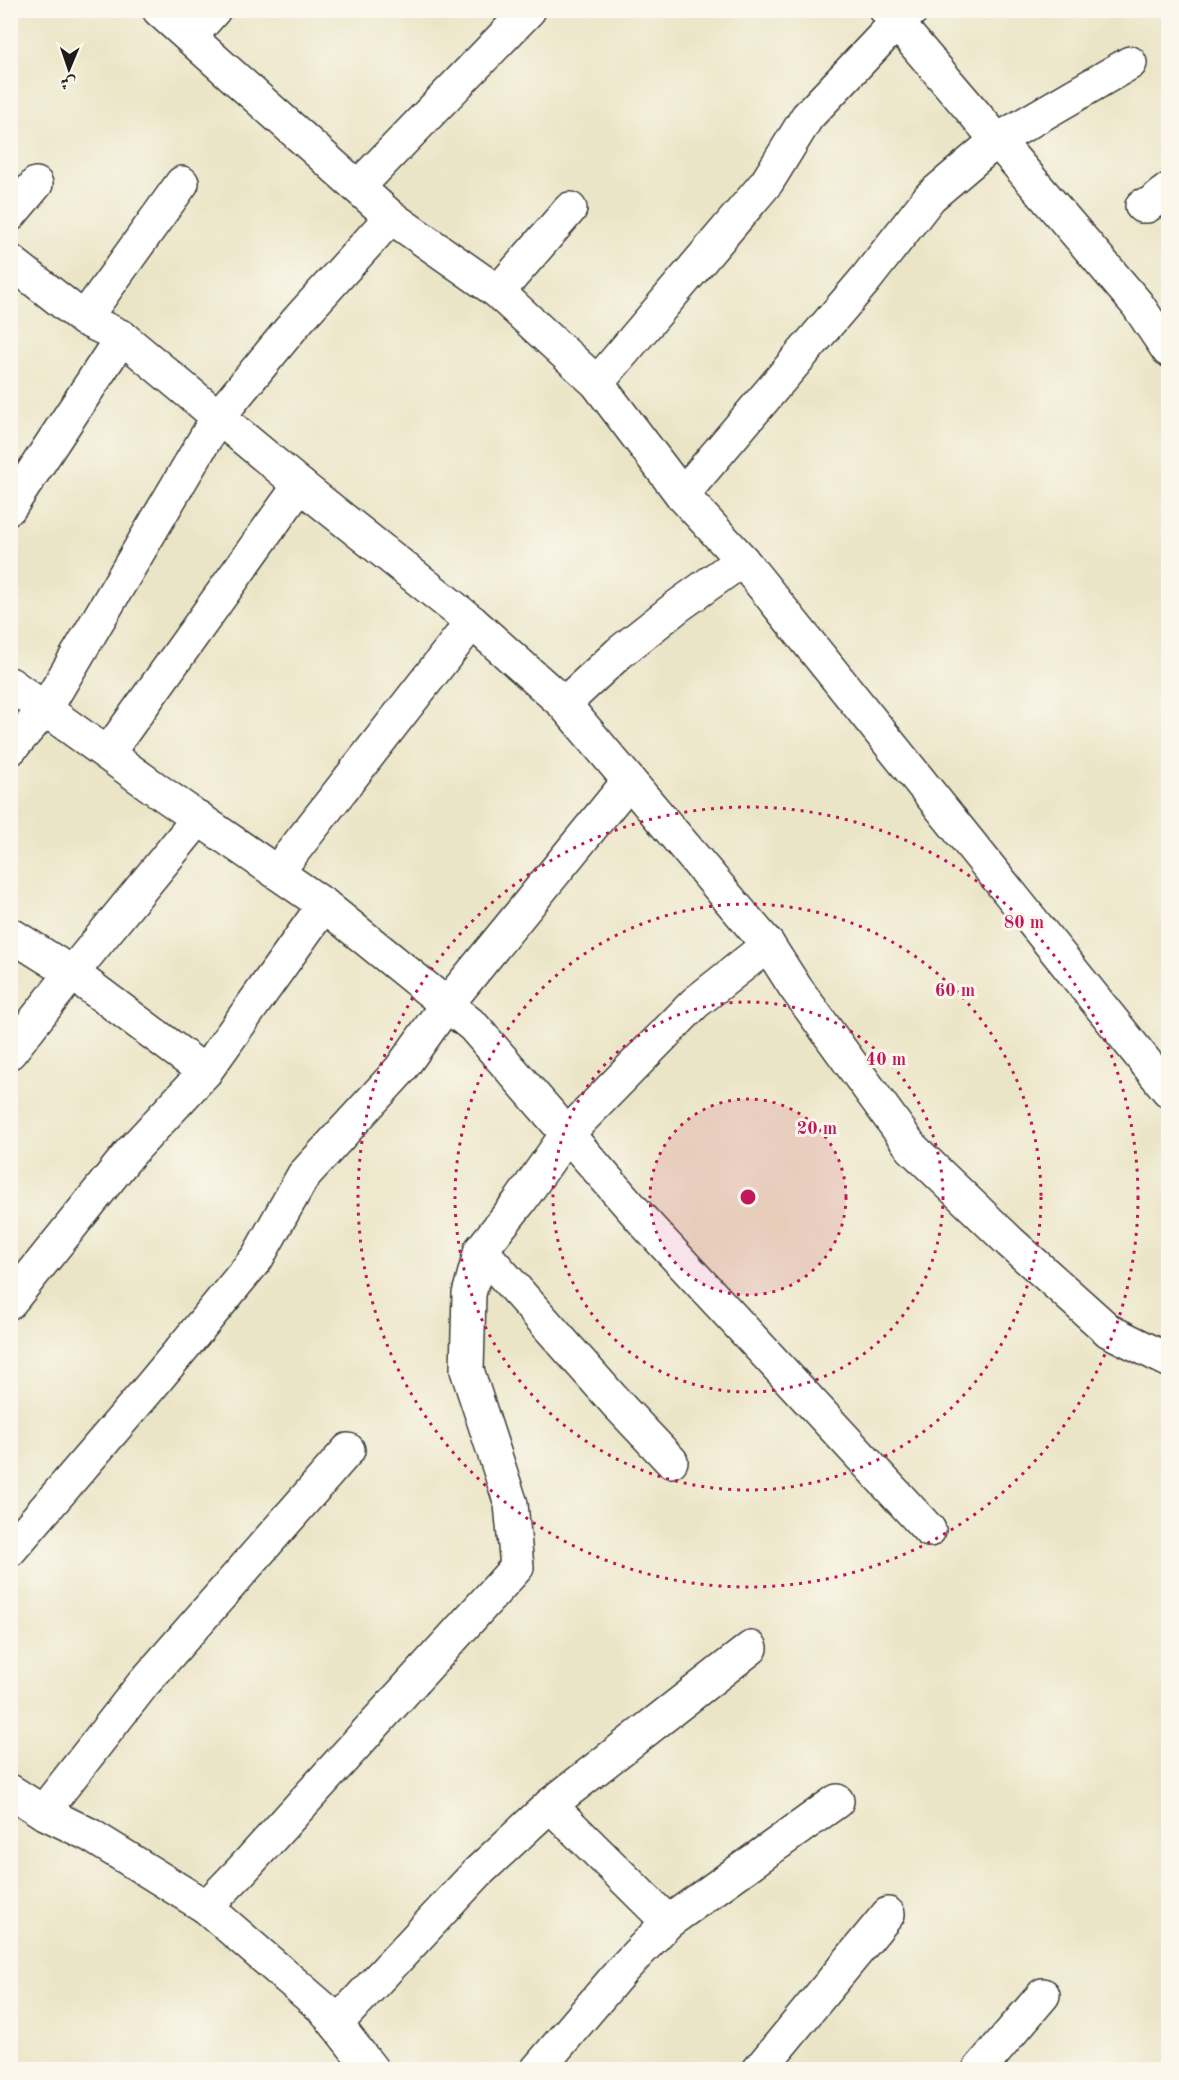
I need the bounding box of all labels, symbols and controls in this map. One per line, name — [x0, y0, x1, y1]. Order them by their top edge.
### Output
north arrow — [39, 39, 99, 99]
text: ش — [60, 74, 77, 90]
text: 80 m — [1004, 914, 1044, 932]
text: 60 m — [935, 982, 975, 1000]
text: 40 m — [866, 1051, 906, 1069]
text: 20 m — [797, 1120, 837, 1138]
centre of rings — [738, 1187, 758, 1207]

